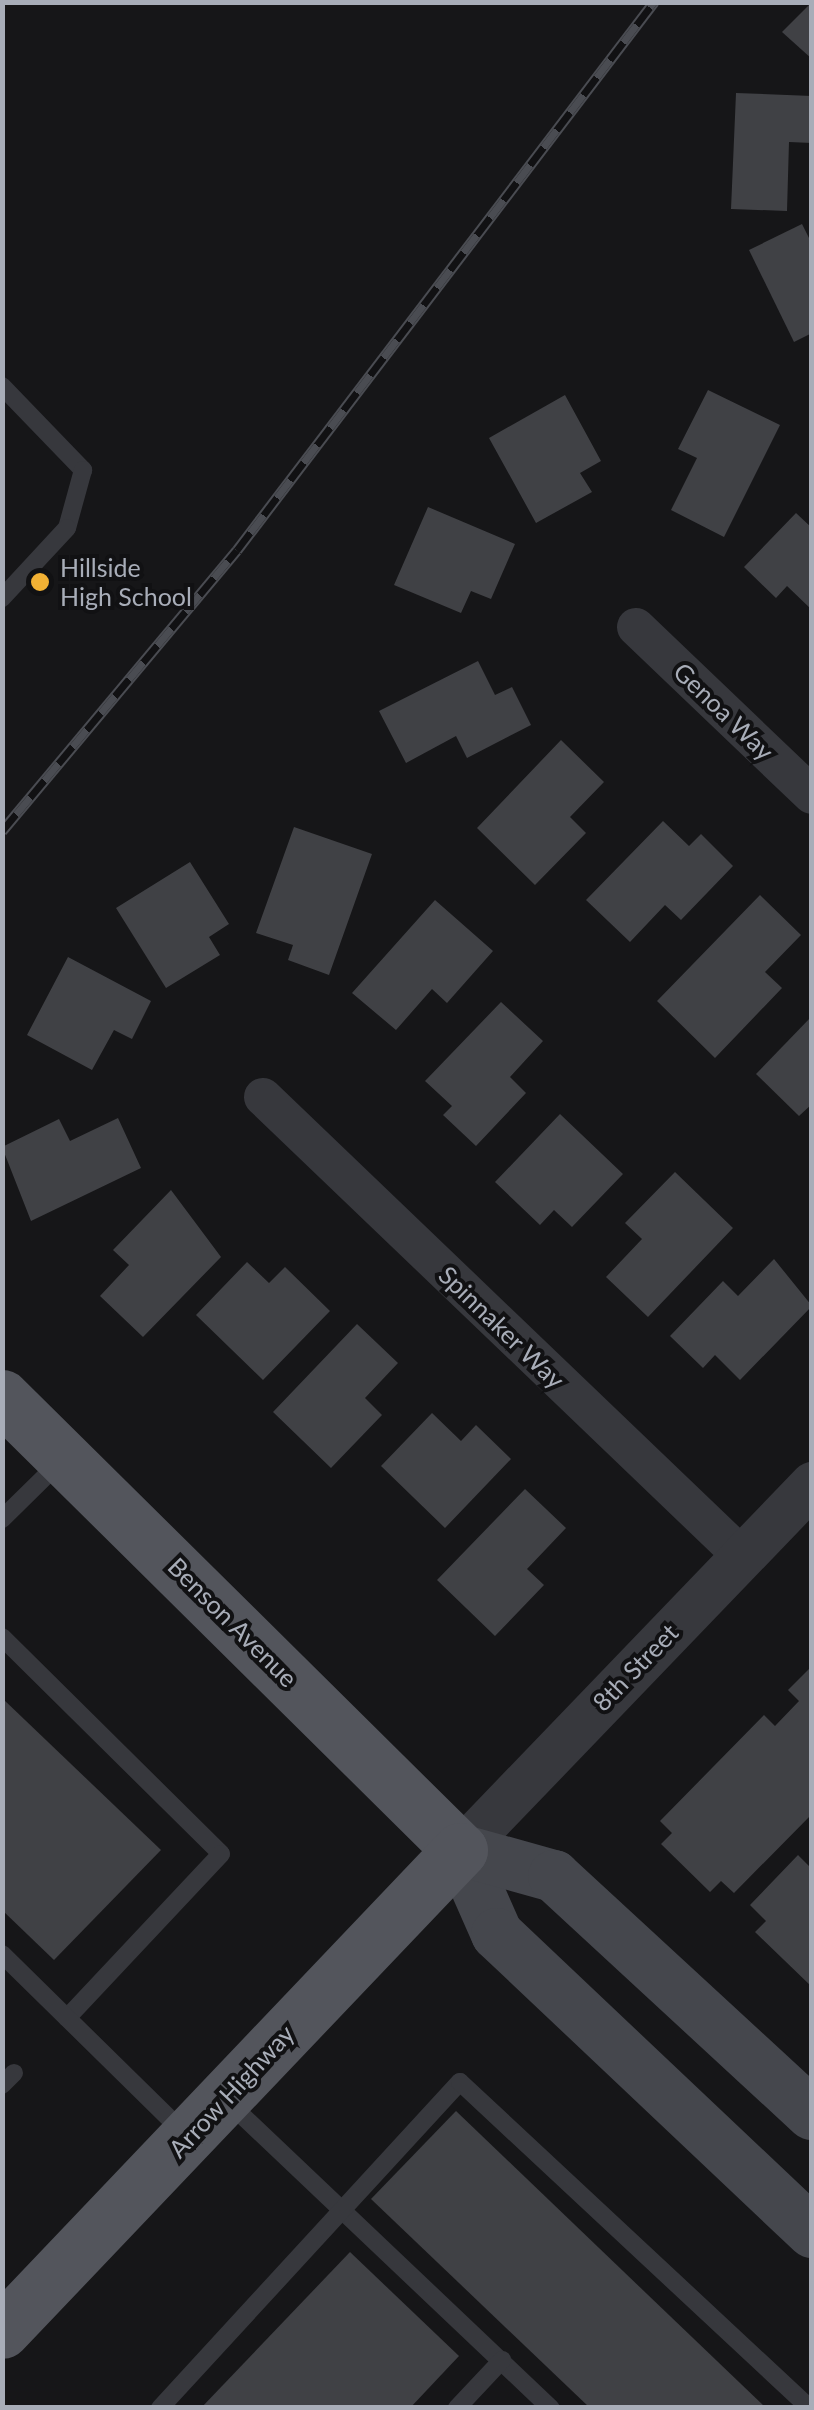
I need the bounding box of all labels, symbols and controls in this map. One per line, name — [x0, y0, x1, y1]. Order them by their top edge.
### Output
place label: Hillside High School — [60, 553, 192, 612]
marker: Hillside High School — [29, 571, 51, 593]
street label: Genoa Way — [668, 656, 780, 766]
street label: Spinnaker Way — [433, 1259, 571, 1395]
street label: Benson Avenue — [162, 1551, 304, 1693]
street label: 8th Street — [586, 1617, 684, 1717]
street label: Arrow Highway — [162, 2018, 300, 2164]

